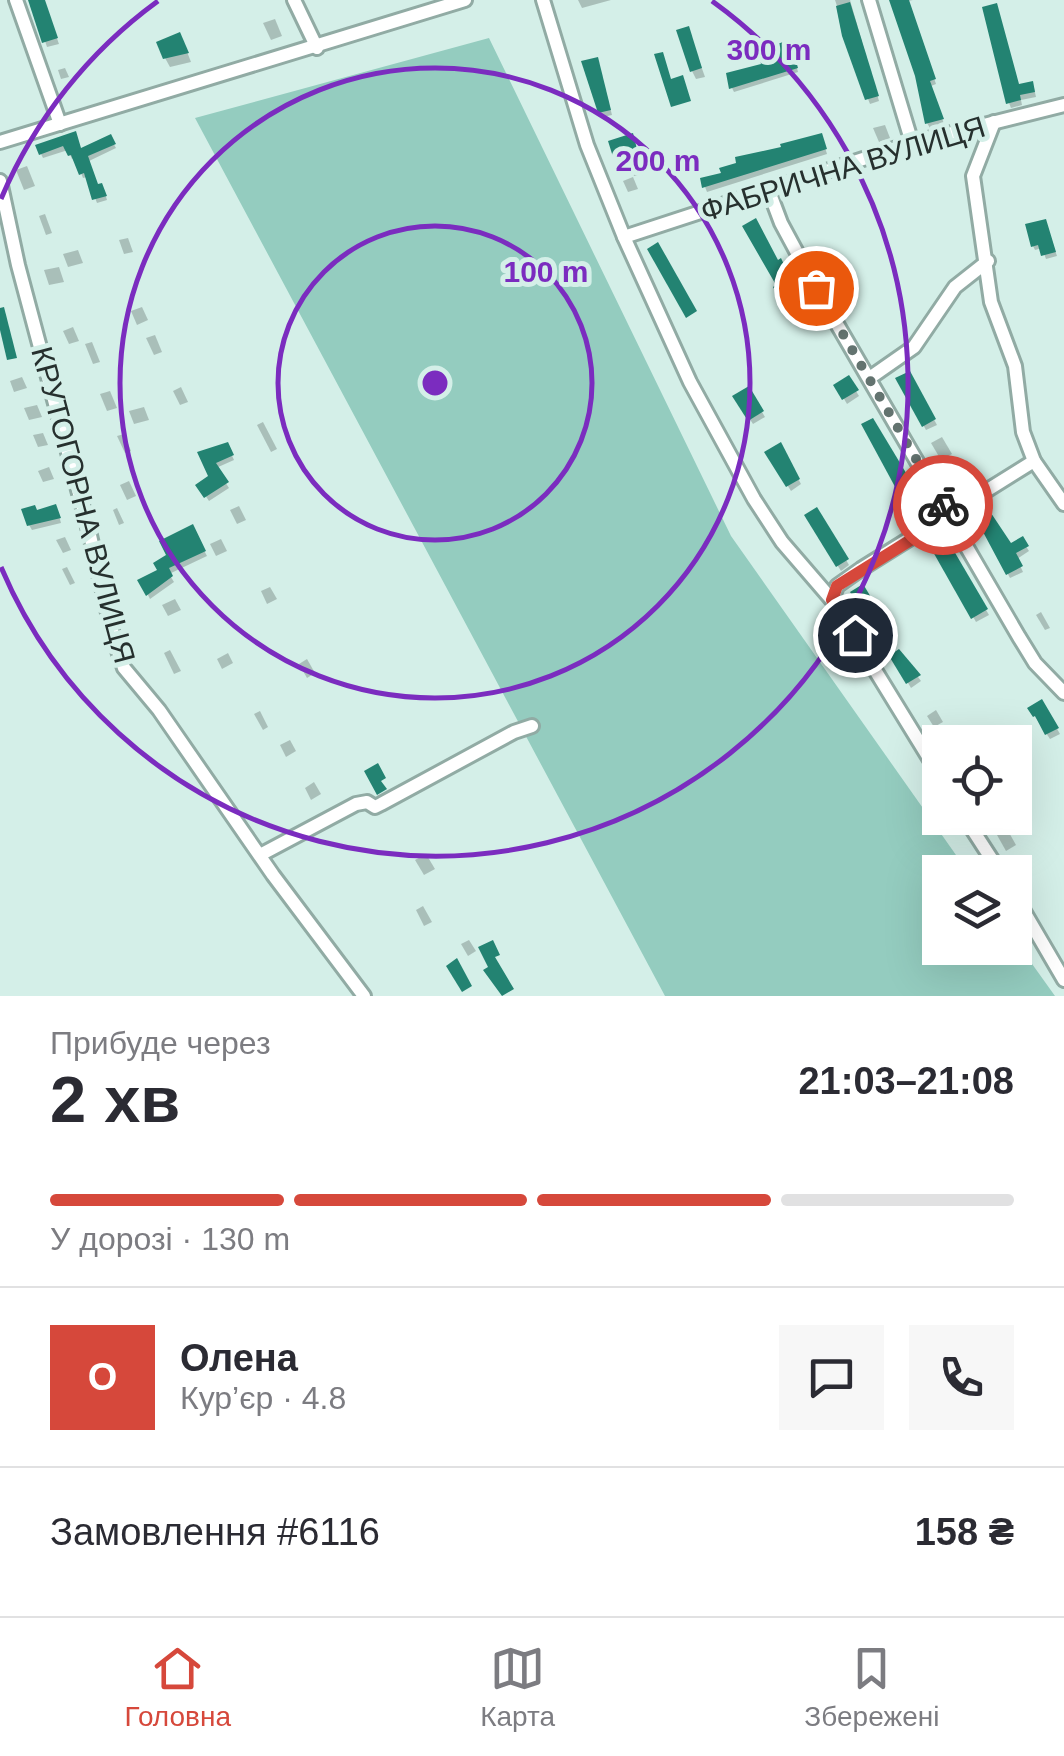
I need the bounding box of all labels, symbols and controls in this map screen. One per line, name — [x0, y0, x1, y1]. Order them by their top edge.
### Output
text: 300 m — [726, 33, 812, 66]
street label: ФАБРИЧНА ВУЛИЦЯ — [697, 110, 989, 228]
text: 200 m — [615, 144, 701, 177]
pin — [774, 246, 859, 331]
text: 100 m — [503, 255, 589, 288]
icon: bag — [789, 261, 844, 316]
street label: КРУТОГОРНА ВУЛИЦЯ — [25, 343, 142, 667]
centre of rings — [417, 365, 453, 401]
courier — [893, 455, 993, 555]
icon: bike — [916, 478, 971, 533]
pin — [813, 593, 898, 678]
icon: home — [828, 608, 883, 663]
map controls — [922, 725, 1032, 965]
button: locate — [922, 725, 1032, 835]
button: layers — [922, 855, 1032, 965]
text: Прибуде через — [50, 1025, 271, 1061]
text: 21:03–21:08 — [798, 1060, 1014, 1102]
text: 2 хв — [50, 1063, 180, 1136]
text: У дорозі · 130 m — [50, 1221, 290, 1257]
button: chat — [779, 1325, 884, 1430]
button: phone — [909, 1325, 1014, 1430]
text: Олена — [180, 1337, 298, 1379]
text: О — [88, 1356, 117, 1398]
text: Кур’єр · 4.8 — [180, 1380, 346, 1416]
text: Замовлення #6116 — [50, 1511, 380, 1553]
text: 158 ₴ — [915, 1511, 1014, 1553]
tab: Головна — [125, 1641, 231, 1733]
tab: Карта — [480, 1641, 555, 1733]
tab: Збережені — [804, 1641, 939, 1733]

